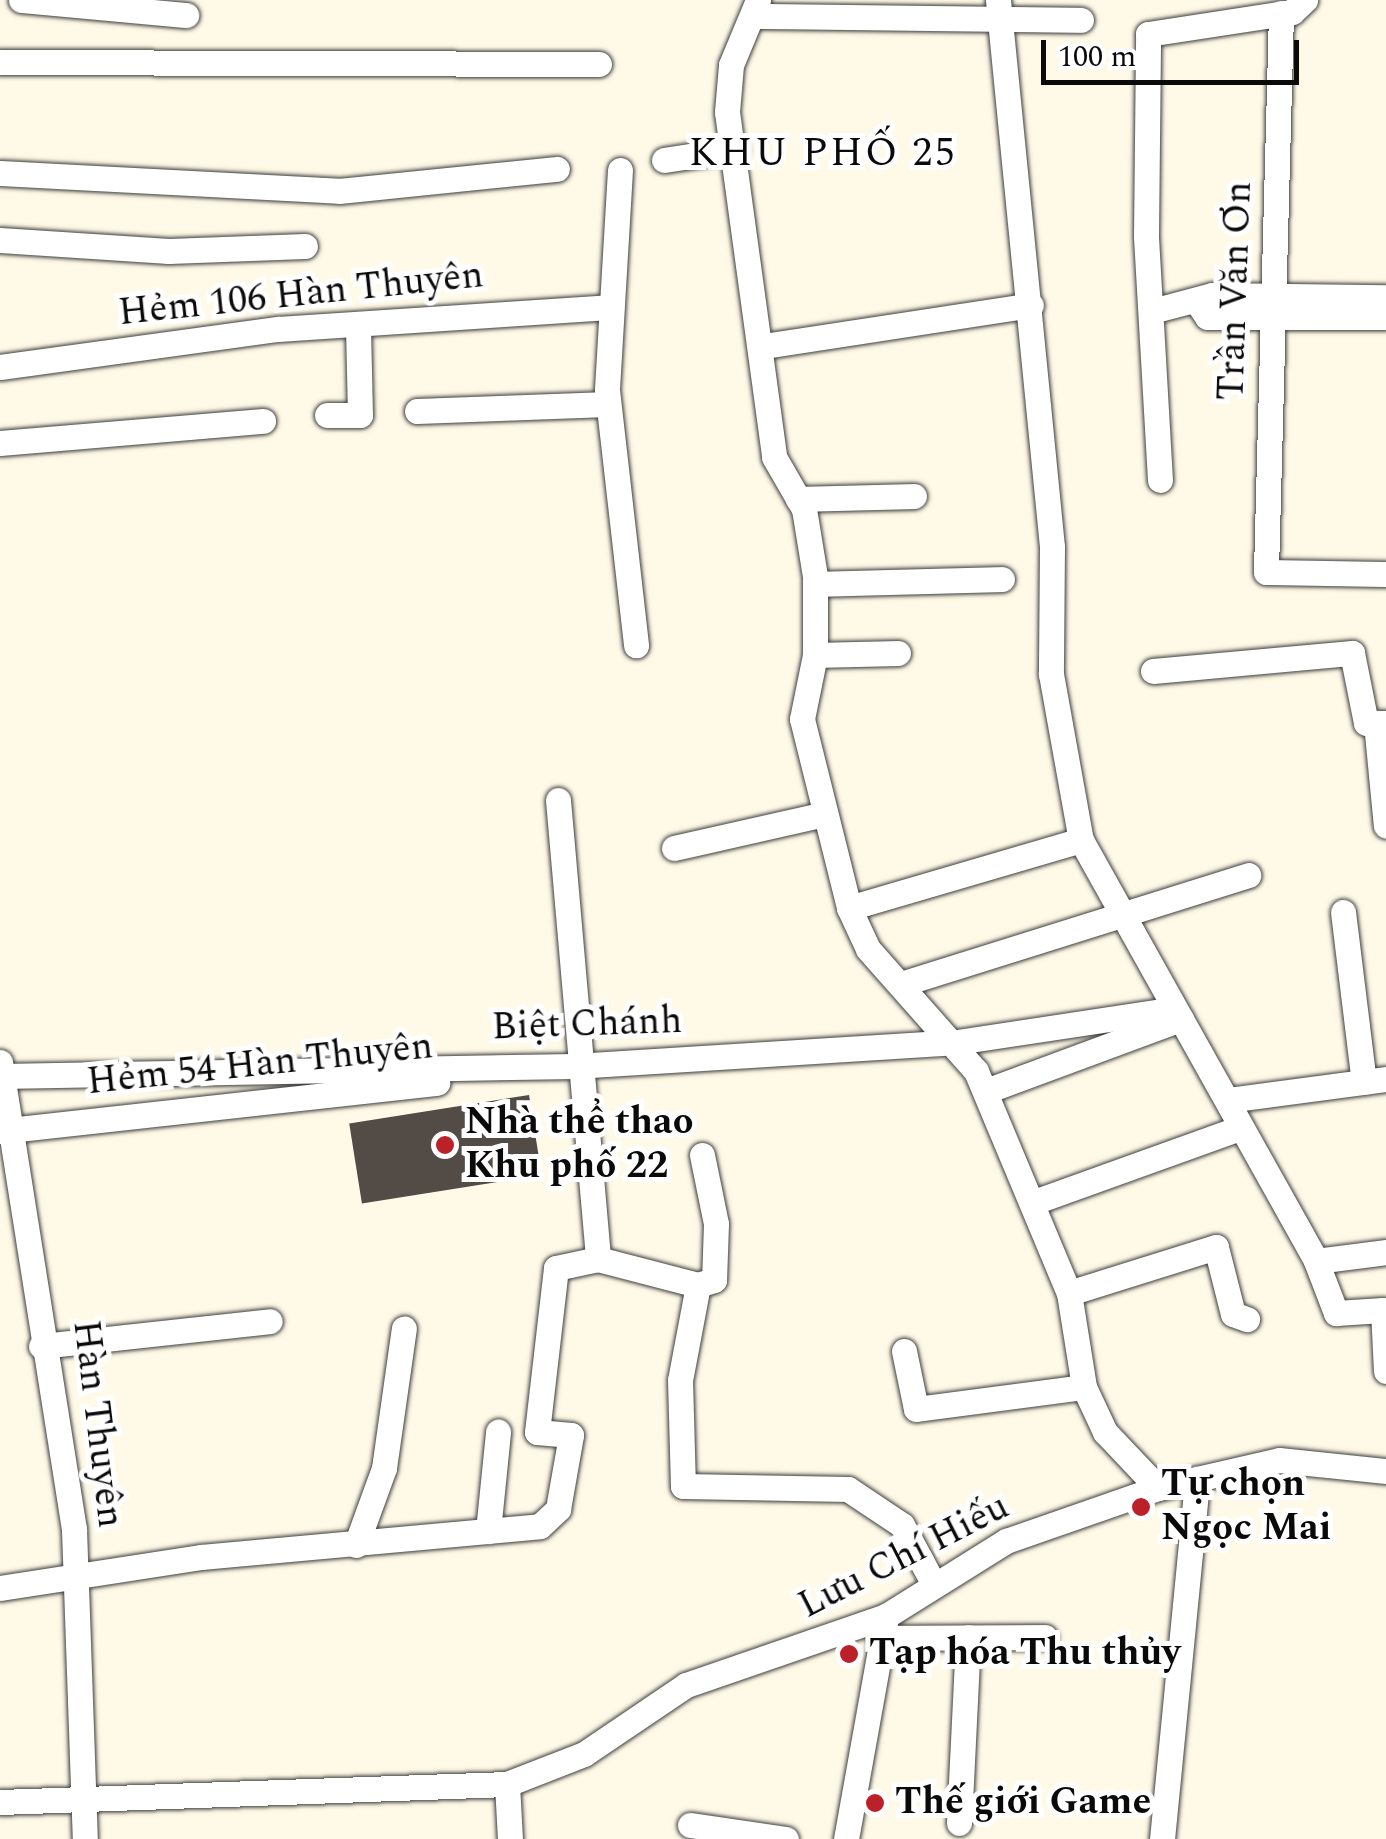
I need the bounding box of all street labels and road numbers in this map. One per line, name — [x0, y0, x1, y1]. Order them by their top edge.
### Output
street label: Trần Văn Ơn — [1209, 181, 1263, 401]
street label: Hẻm 106 Hàn Thuyên — [116, 253, 486, 337]
street label: Biệt Chánh — [491, 999, 683, 1051]
street label: Hẻm 54 Hàn Thuyên — [85, 1024, 435, 1106]
street label: Hàn Thuyên — [62, 1318, 132, 1530]
street label: Lưu Chí Hiếu — [791, 1485, 1017, 1629]

